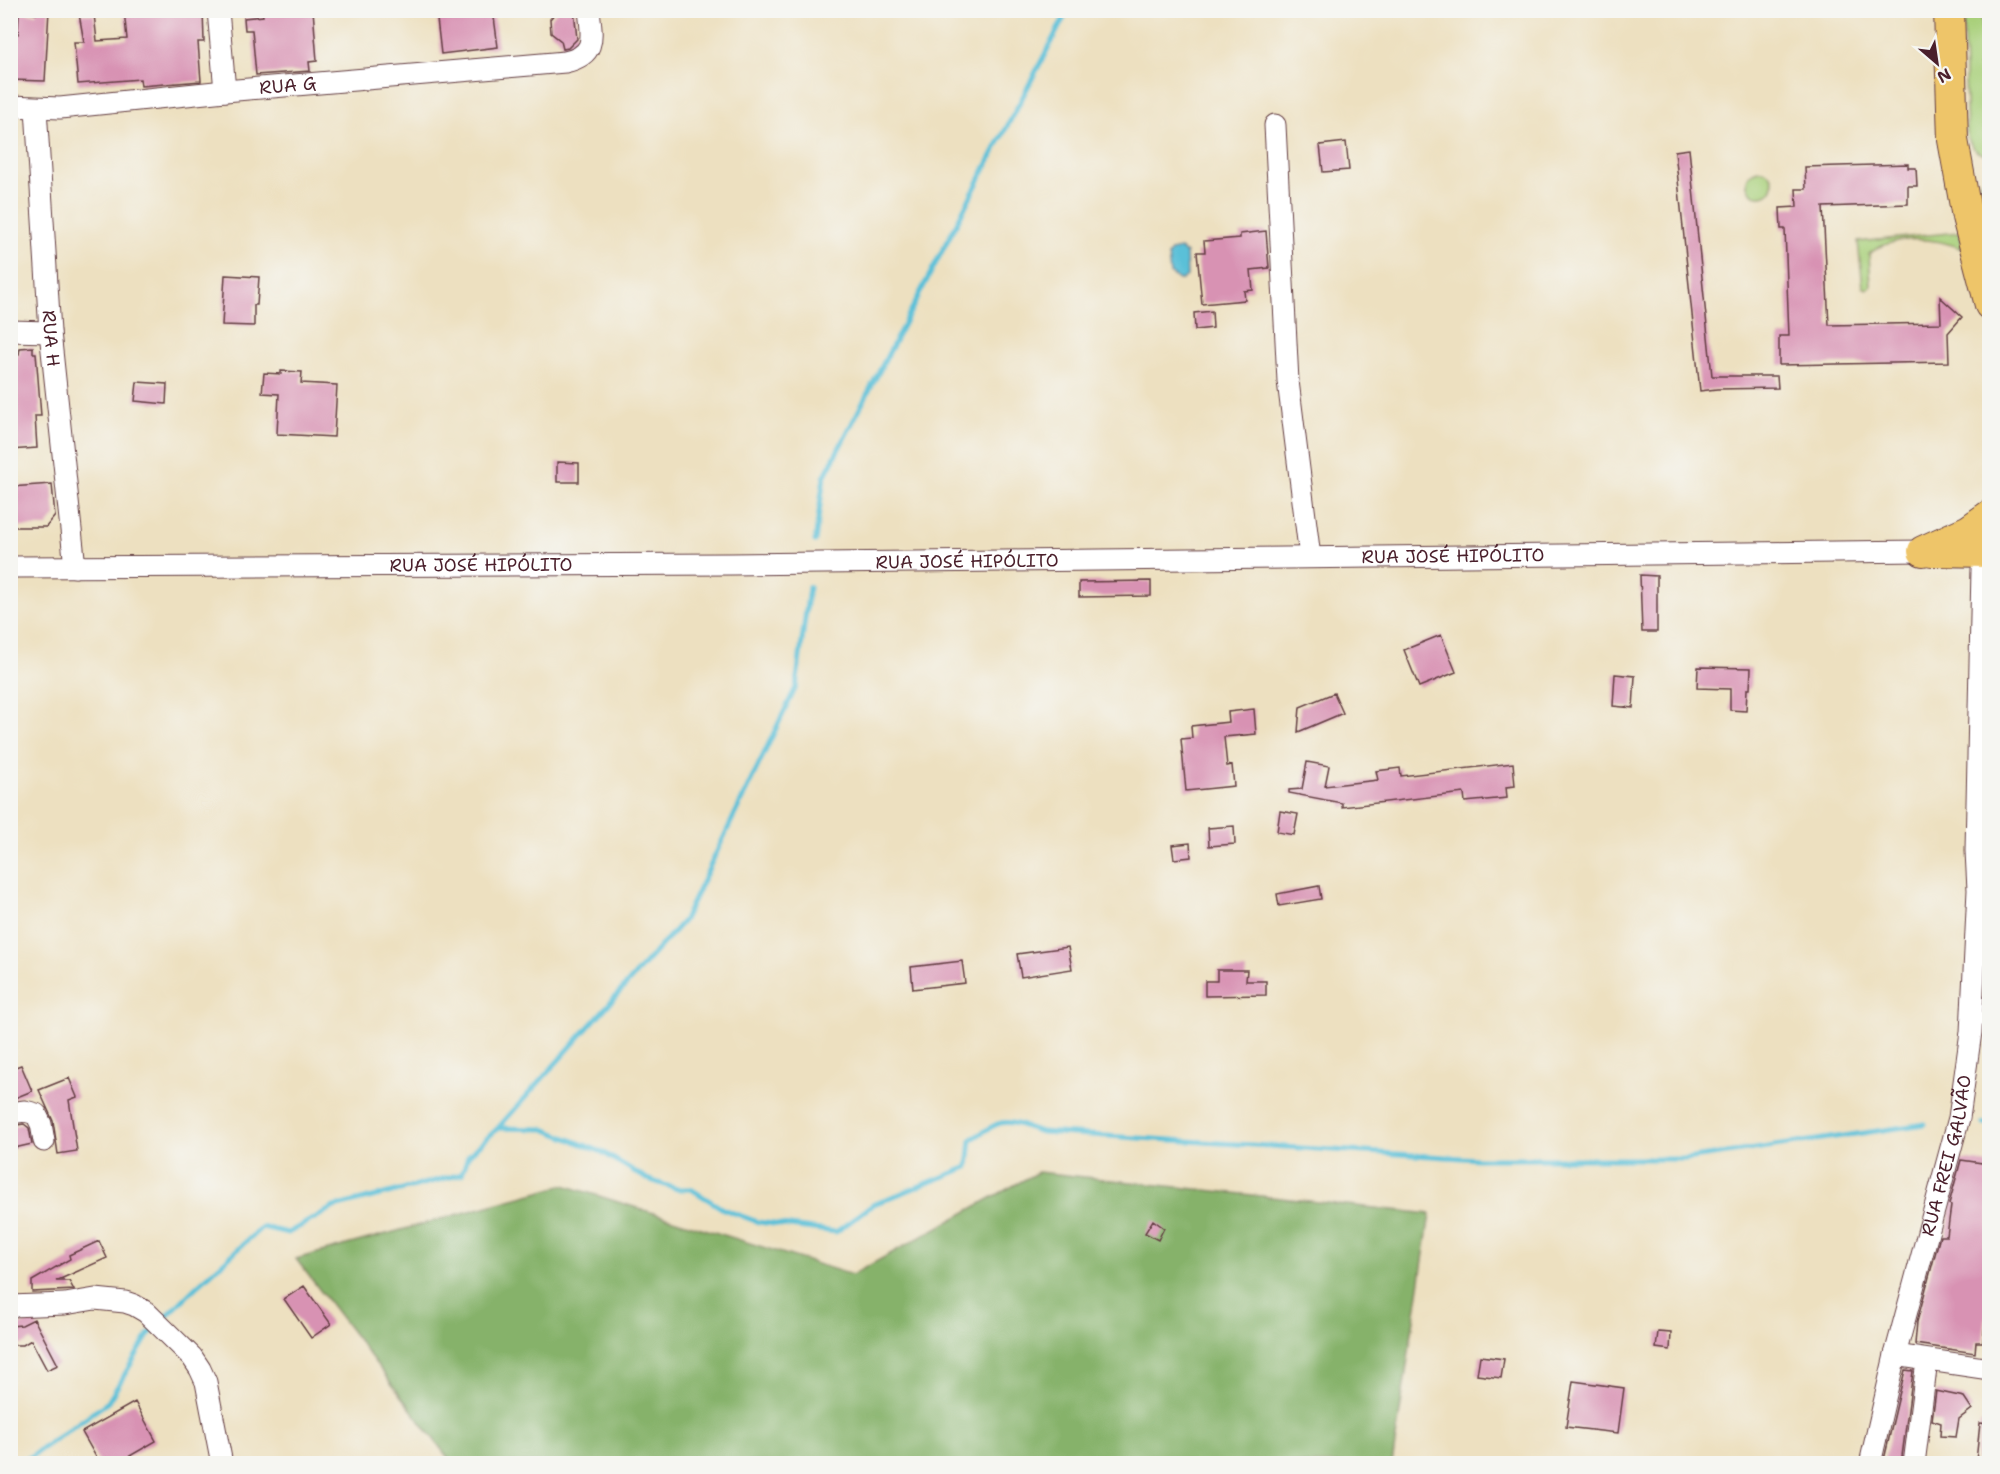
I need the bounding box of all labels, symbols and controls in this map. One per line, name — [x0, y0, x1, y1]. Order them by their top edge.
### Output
north arrow — [1907, 33, 1967, 93]
text: N — [1933, 63, 1955, 88]
street label: RUA G — [258, 71, 318, 100]
street label: RUA H — [37, 309, 66, 368]
street label: RUA JOSÉ HIPÓLITO — [1361, 543, 1545, 569]
street label: RUA JOSÉ HIPÓLITO — [875, 548, 1059, 574]
street label: RUA JOSÉ HIPÓLITO — [389, 553, 573, 577]
street label: RUA FREI GALVÃO — [1916, 1074, 1977, 1239]

